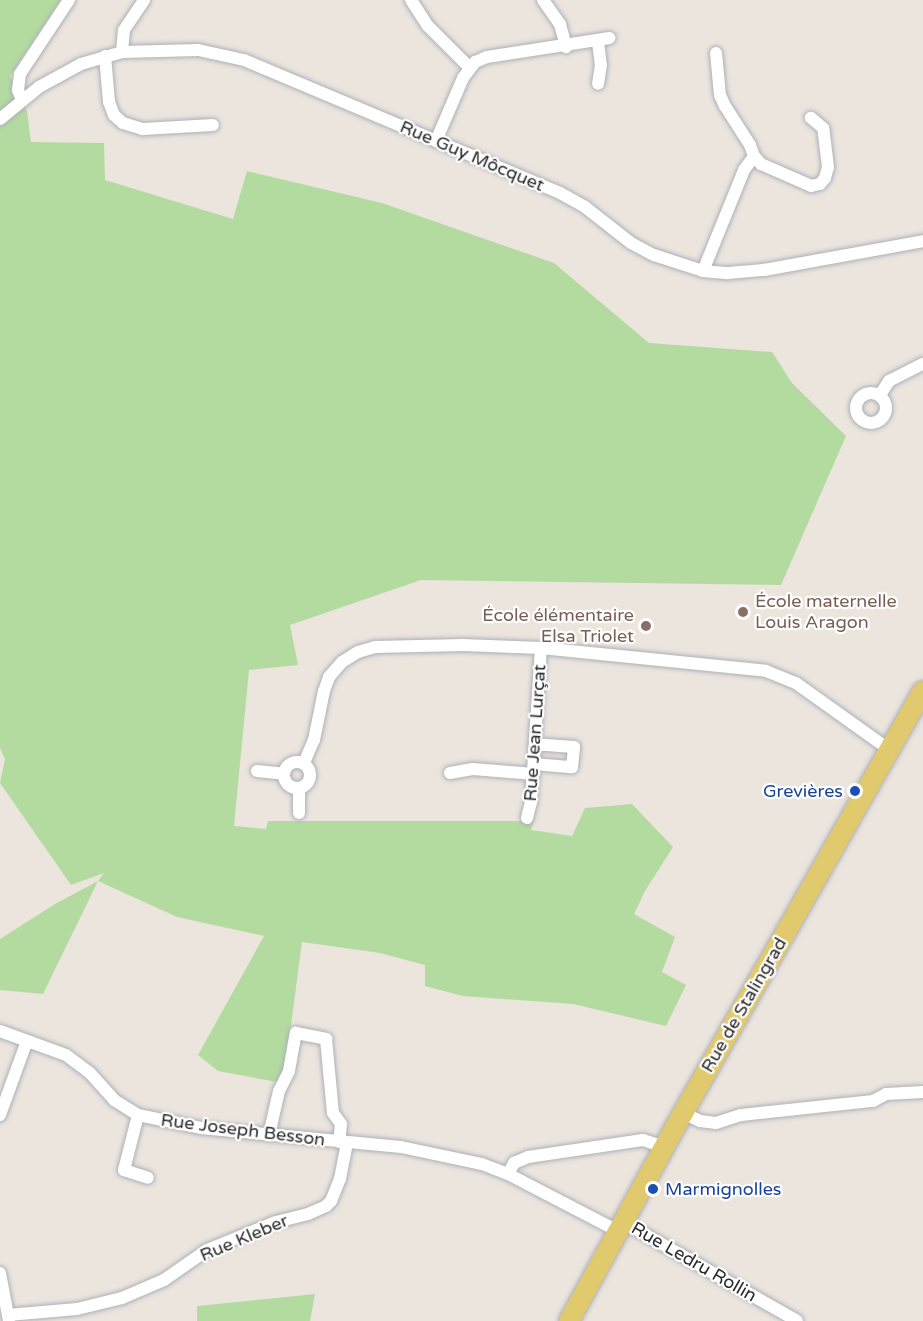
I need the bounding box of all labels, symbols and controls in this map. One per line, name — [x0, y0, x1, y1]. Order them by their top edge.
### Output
street label: Rue Guy Môcquet — [397, 116, 547, 196]
place label: École maternelle Louis Aragon — [755, 591, 897, 634]
place label: École élémentaire Elsa Triolet — [482, 605, 634, 648]
marker: École maternelle Louis Aragon — [736, 605, 750, 619]
marker: École élémentaire Elsa Triolet — [639, 619, 653, 633]
street label: Rue Jean Lurçat — [519, 664, 551, 802]
place label: Grevières — [763, 780, 843, 802]
marker: Grevières — [848, 784, 862, 798]
street label: Rue de Stalingrad — [697, 934, 791, 1076]
street label: Rue Joseph Besson — [160, 1109, 326, 1151]
place label: Marmignolles — [665, 1178, 781, 1200]
marker: Marmignolles — [646, 1182, 660, 1196]
street label: Rue Kleber — [197, 1210, 291, 1266]
street label: Rue Ledru Rollin — [627, 1217, 761, 1307]

